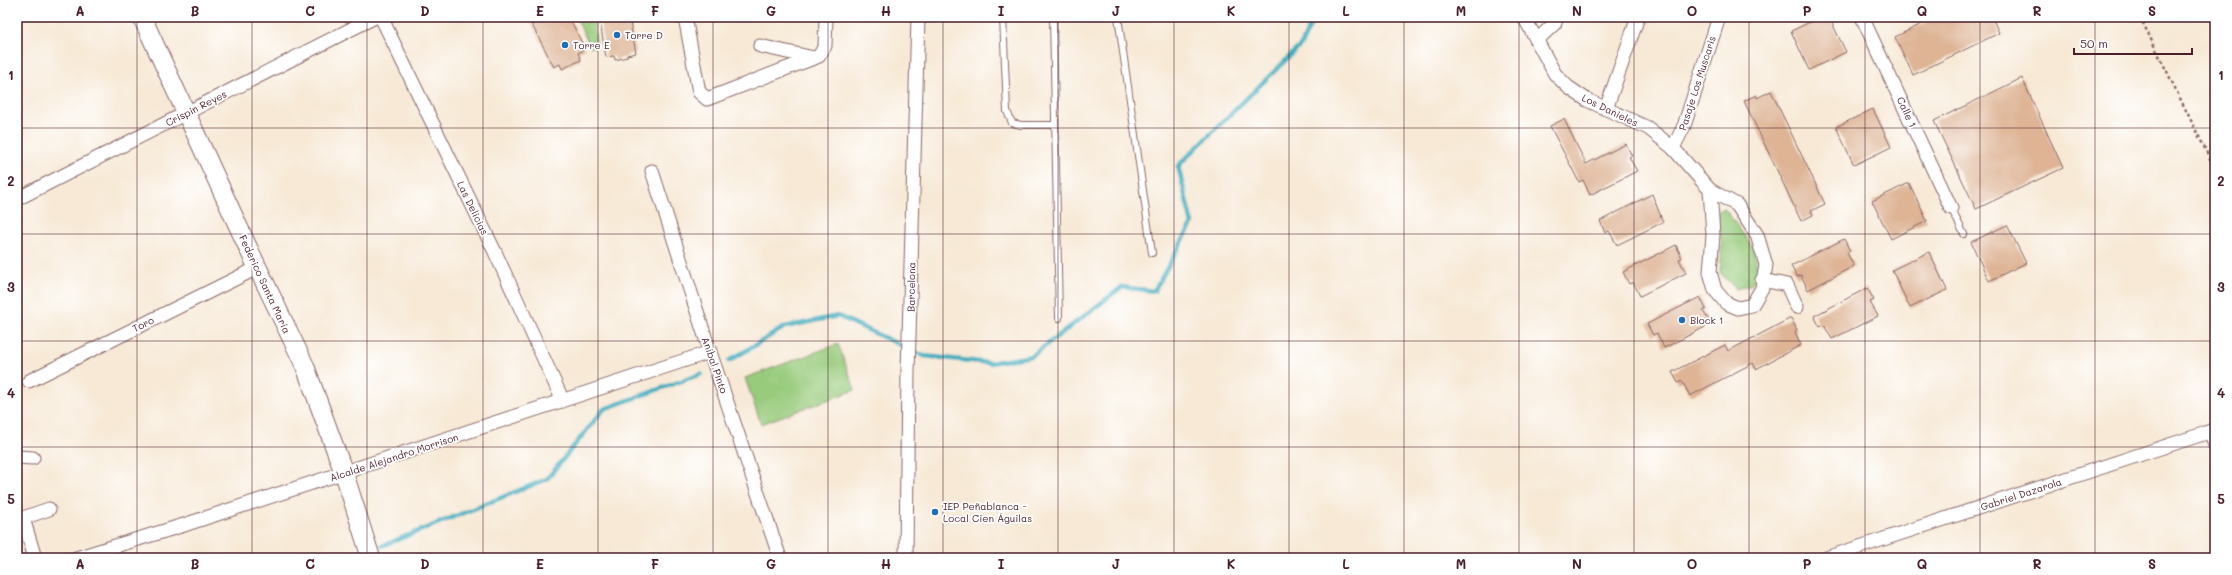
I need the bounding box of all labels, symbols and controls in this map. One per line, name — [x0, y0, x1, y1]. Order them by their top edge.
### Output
text: A — [75, 2, 85, 19]
text: B — [191, 2, 200, 19]
text: C — [305, 2, 315, 19]
text: D — [420, 2, 430, 19]
text: E — [536, 2, 544, 19]
text: F — [651, 2, 659, 19]
text: G — [766, 2, 776, 19]
text: H — [881, 2, 891, 19]
text: I — [998, 2, 1005, 19]
text: J — [1112, 2, 1120, 19]
text: K — [1227, 2, 1236, 19]
text: L — [1342, 2, 1350, 19]
text: M — [1456, 2, 1466, 19]
text: N — [1572, 2, 1582, 19]
text: O — [1687, 2, 1697, 19]
text: P — [1803, 2, 1812, 19]
text: Q — [1917, 2, 1927, 19]
text: R — [2033, 2, 2042, 19]
text: S — [2148, 2, 2156, 19]
place label: Torre D — [625, 28, 663, 42]
marker: Torre D — [612, 30, 622, 40]
scale bar — [2074, 30, 2192, 56]
street label: Pasaje Los Muscaris — [1675, 34, 1719, 132]
text: 50 m — [2080, 35, 2108, 51]
place label: Torre E — [573, 38, 610, 52]
marker: Torre E — [560, 40, 570, 50]
text: 1 — [8, 66, 14, 83]
text: 1 — [2218, 66, 2224, 83]
street label: Crispin Reyes — [163, 87, 229, 129]
street label: Los Danieles — [1580, 90, 1640, 130]
street label: Calle 1 — [1894, 94, 1920, 130]
text: 2 — [7, 172, 15, 189]
text: 2 — [2217, 172, 2225, 189]
street label: Las Delicias — [454, 179, 492, 237]
street label: Federico Santa María — [236, 232, 294, 336]
street label: Barcelona — [904, 262, 918, 312]
text: 3 — [7, 278, 15, 295]
text: 3 — [2217, 278, 2225, 295]
street label: Toro — [130, 313, 156, 335]
place label: Block 1 — [1690, 313, 1724, 327]
marker: Block 1 — [1677, 315, 1687, 325]
street label: Aníbal Pinto — [699, 335, 731, 395]
text: 4 — [7, 384, 15, 401]
text: 4 — [2217, 384, 2225, 401]
street label: Alcalde Alejandro Morrison — [328, 430, 460, 484]
street label: Gabriel Dazarola — [1979, 474, 2063, 514]
text: 5 — [7, 490, 15, 507]
text: 5 — [2217, 490, 2225, 507]
place label: IEP Peñablanca - Local Cien Águilas — [943, 499, 1032, 525]
marker: IEP Peñablanca - Local Cien Águilas — [930, 507, 940, 517]
text: A — [75, 555, 85, 572]
text: B — [191, 555, 200, 572]
text: C — [305, 555, 315, 572]
text: D — [420, 555, 430, 572]
text: E — [536, 555, 544, 572]
text: F — [651, 555, 659, 572]
text: G — [766, 555, 776, 572]
text: H — [881, 555, 891, 572]
text: I — [998, 555, 1005, 572]
text: J — [1112, 555, 1120, 572]
text: K — [1227, 555, 1236, 572]
text: L — [1342, 555, 1350, 572]
text: M — [1456, 555, 1466, 572]
text: N — [1572, 555, 1582, 572]
text: O — [1687, 555, 1697, 572]
text: P — [1803, 555, 1812, 572]
text: Q — [1917, 555, 1927, 572]
text: R — [2033, 555, 2042, 572]
text: S — [2148, 555, 2156, 572]

